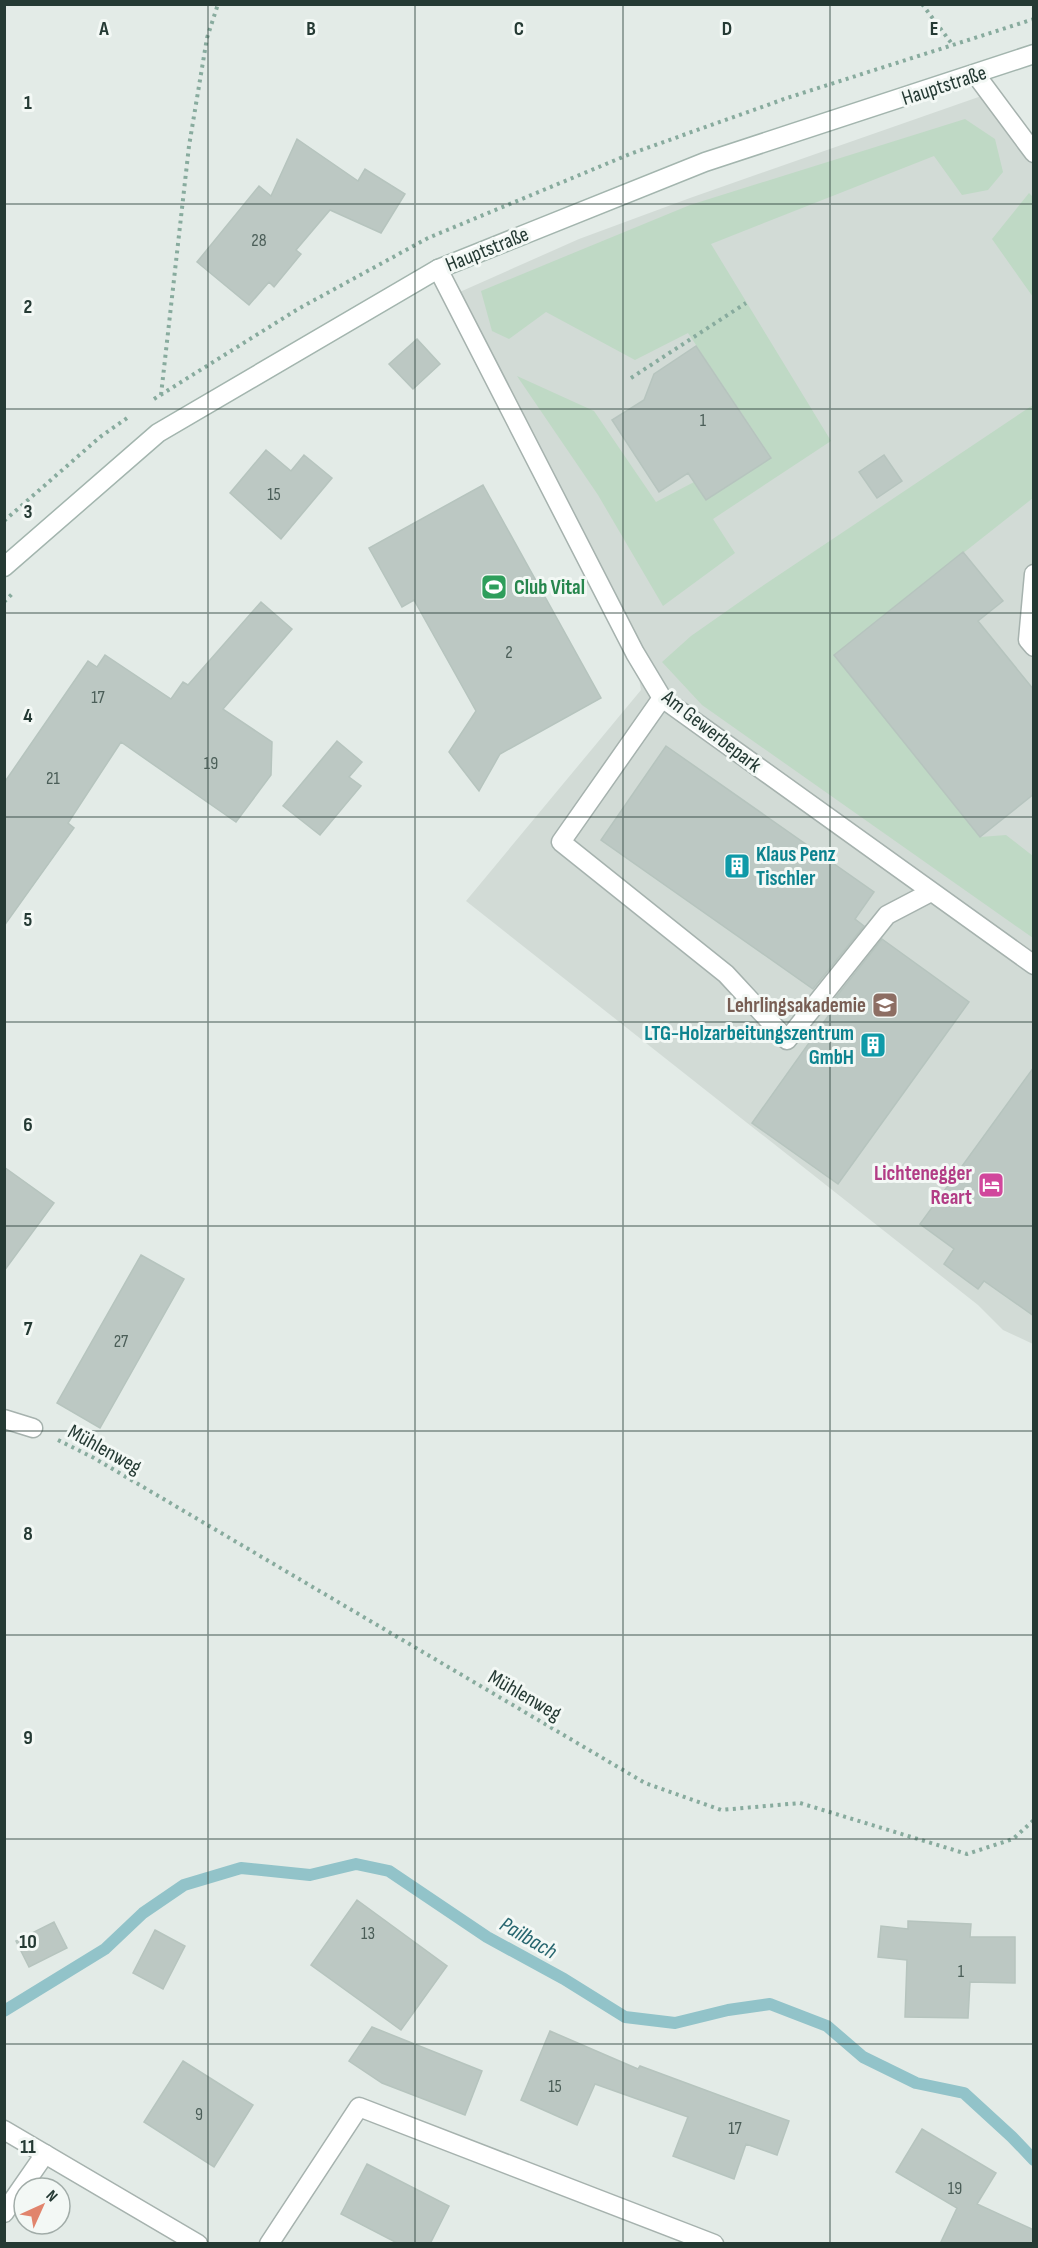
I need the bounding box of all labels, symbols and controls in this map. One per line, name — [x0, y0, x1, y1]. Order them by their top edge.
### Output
text: A — [98, 17, 109, 41]
text: B — [306, 17, 316, 41]
text: C — [514, 17, 524, 41]
text: D — [722, 17, 732, 41]
text: E — [930, 17, 938, 41]
street label: Hauptstraße — [899, 60, 990, 111]
text: 1 — [24, 91, 32, 115]
street label: Hauptstraße — [442, 221, 532, 277]
house number: 28 — [251, 230, 267, 251]
text: 2 — [24, 295, 32, 319]
house number: 1 — [700, 410, 707, 431]
house number: 15 — [267, 484, 281, 505]
text: 3 — [24, 500, 33, 524]
sports icon: Club Vital — [479, 572, 509, 602]
place label: Club Vital — [514, 575, 585, 600]
house number: 2 — [505, 642, 513, 663]
street label: Am Gewerbepark — [656, 684, 766, 778]
house number: 17 — [91, 687, 106, 708]
text: 4 — [23, 704, 33, 728]
house number: 19 — [204, 753, 218, 774]
house number: 21 — [46, 768, 61, 789]
place label: Klaus Penz Tischler — [756, 842, 836, 891]
building icon: Klaus Penz Tischler — [722, 851, 752, 881]
text: 5 — [24, 908, 33, 932]
school or university icon: Lehrlingsakademie — [870, 990, 900, 1020]
place label: Lehrlingsakademie — [727, 993, 866, 1018]
place label: LTG-Holzarbeitungszentrum GmbH — [644, 1021, 854, 1070]
building icon: LTG-Holzarbeitungszentrum GmbH — [858, 1030, 888, 1060]
text: 6 — [23, 1113, 33, 1137]
place label: Lichtenegger Reart — [874, 1161, 973, 1210]
hotel icon: Lichtenegger Reart — [976, 1170, 1006, 1200]
text: 7 — [24, 1317, 33, 1341]
house number: 27 — [114, 1331, 129, 1352]
street label: Mühlenweg — [64, 1419, 146, 1480]
text: 8 — [23, 1522, 33, 1546]
street label: Mühlenweg — [484, 1665, 566, 1726]
text: 9 — [23, 1726, 33, 1750]
water label: Pailbach — [495, 1911, 562, 1965]
house number: 13 — [361, 1923, 375, 1944]
text: 10 — [19, 1930, 37, 1954]
house number: 1 — [958, 1961, 965, 1982]
house number: 15 — [548, 2076, 562, 2097]
house number: 9 — [195, 2104, 203, 2125]
house number: 17 — [728, 2118, 743, 2139]
text: 11 — [20, 2135, 36, 2159]
north arrow — [12, 2176, 72, 2236]
house number: 19 — [948, 2178, 962, 2199]
text: N — [42, 2187, 61, 2206]

